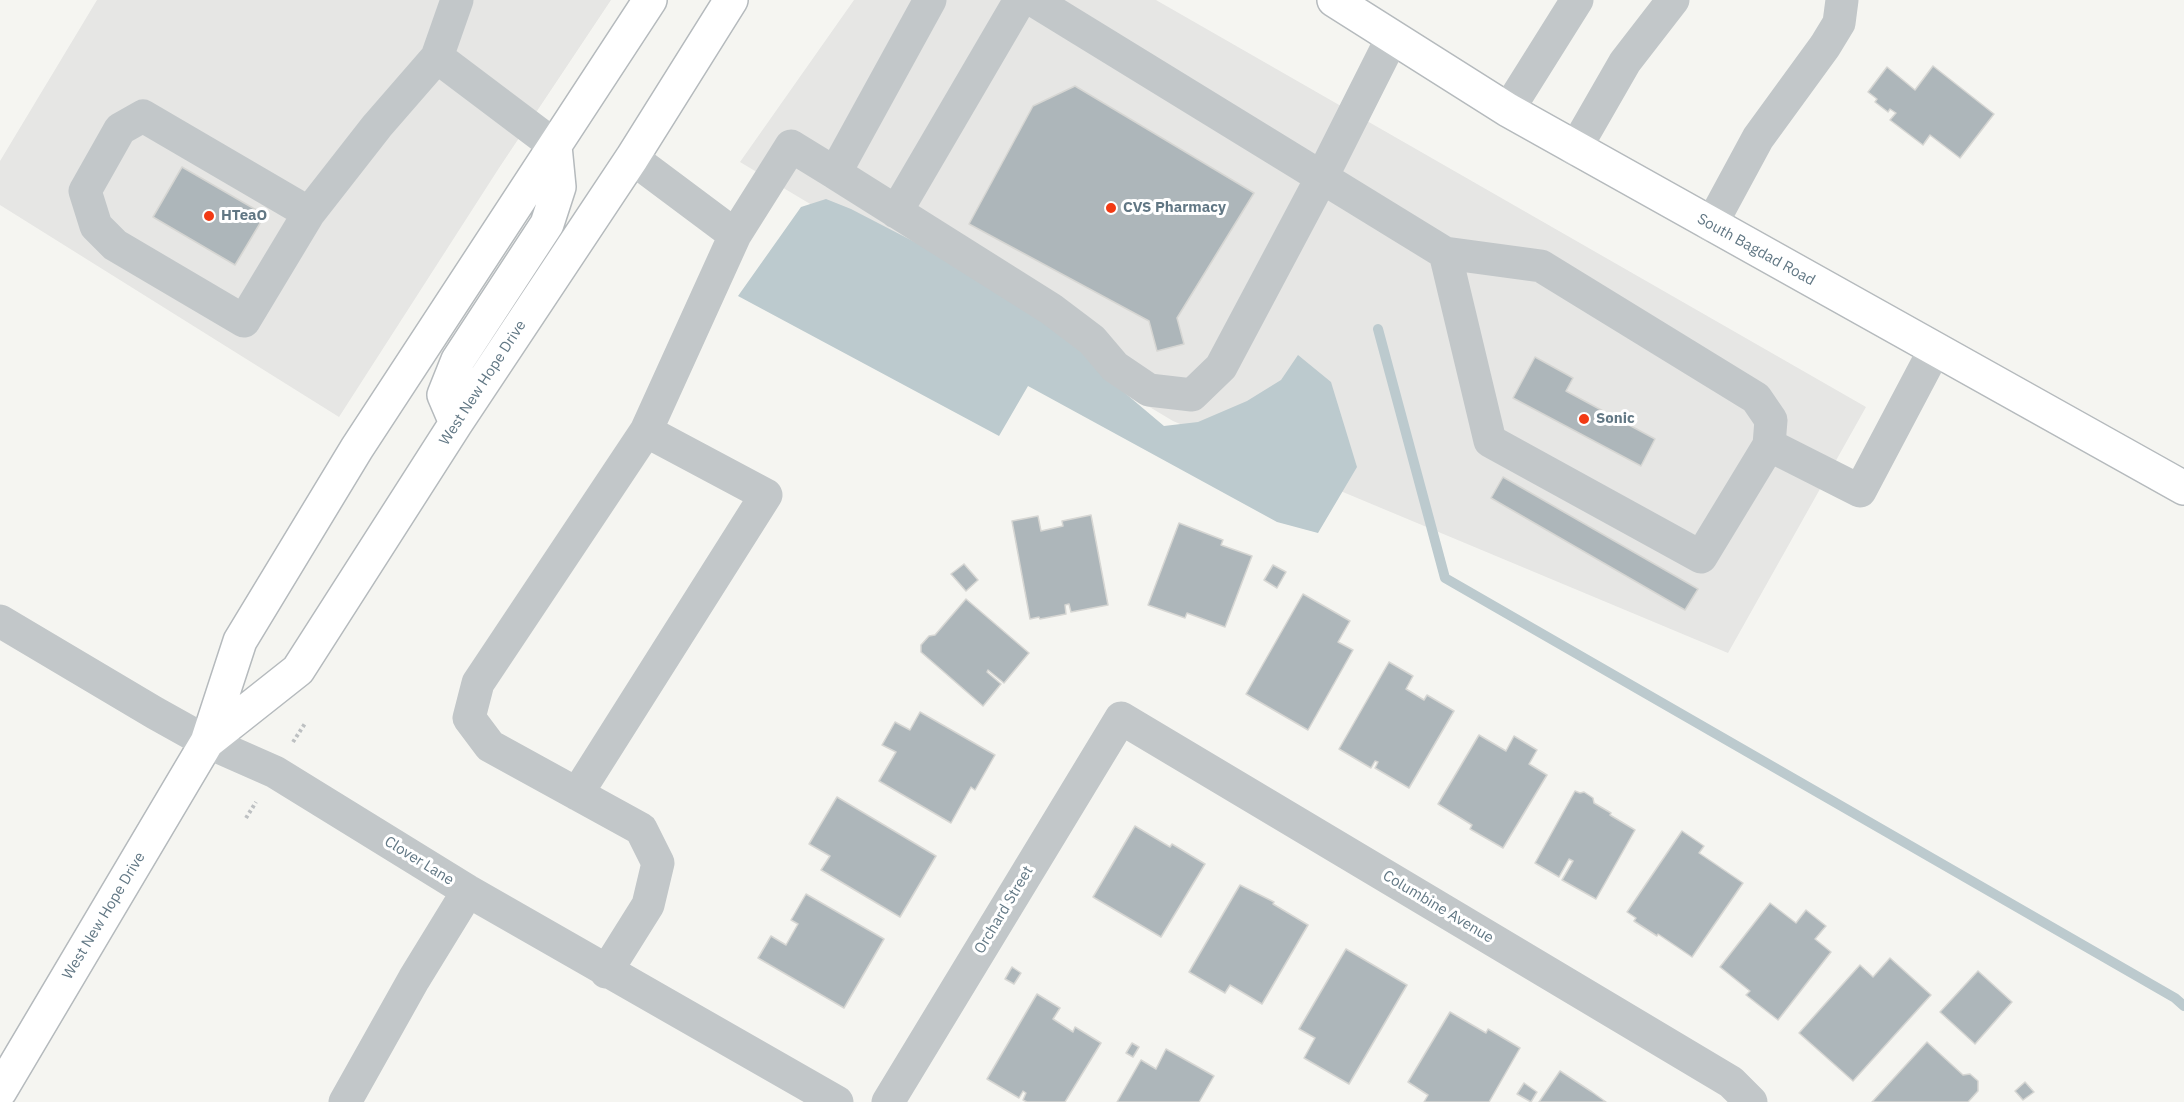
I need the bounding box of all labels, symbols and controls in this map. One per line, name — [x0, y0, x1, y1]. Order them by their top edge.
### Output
place label: CVS Pharmacy — [1123, 199, 1226, 217]
marker: CVS Pharmacy — [1104, 201, 1118, 215]
place label: HTeaO — [221, 207, 267, 225]
marker: HTeaO — [202, 209, 216, 223]
street label: South Bagdad Road — [1694, 210, 1818, 290]
street label: West New Hope Drive — [436, 317, 530, 449]
place label: Sonic — [1596, 410, 1635, 428]
marker: Sonic — [1577, 412, 1591, 426]
street label: Clover Lane — [381, 833, 457, 889]
street label: West New Hope Drive — [59, 849, 149, 983]
street label: Orchard Street — [971, 863, 1037, 957]
street label: Columbine Avenue — [1379, 867, 1497, 947]

